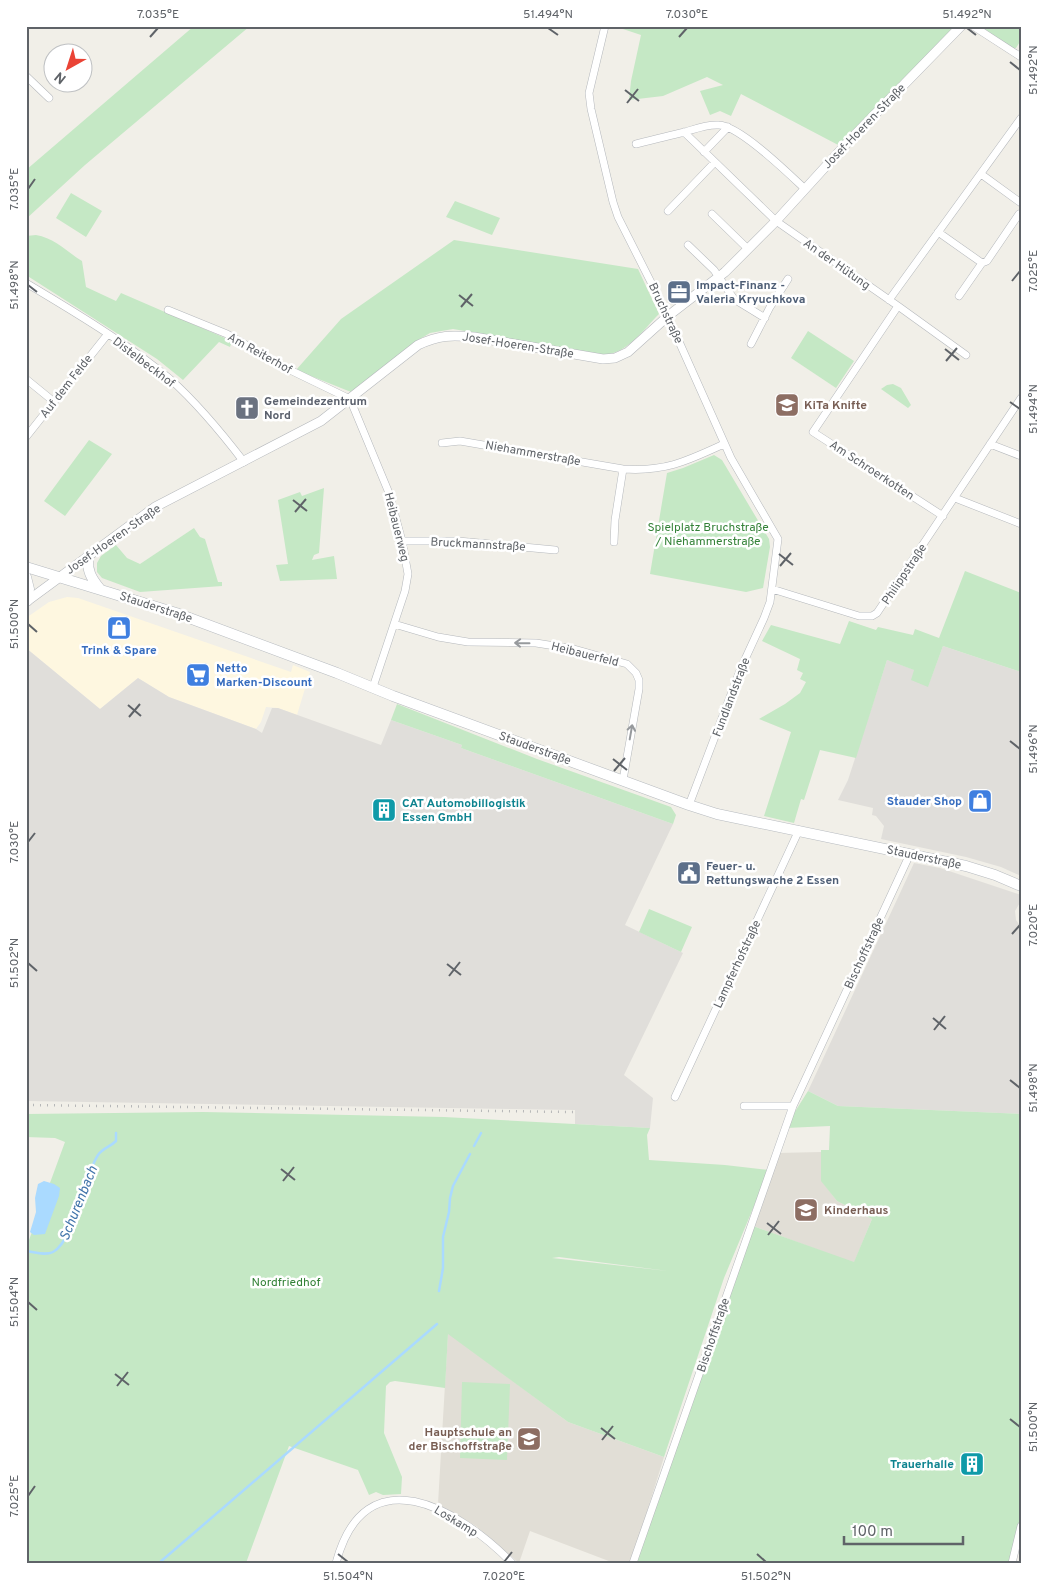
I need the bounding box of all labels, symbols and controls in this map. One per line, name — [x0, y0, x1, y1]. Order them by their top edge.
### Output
text: 7.035°E — [137, 7, 179, 23]
text: 51.494°N — [523, 7, 573, 23]
text: 7.030°E — [666, 7, 708, 23]
text: 51.492°N — [942, 7, 992, 23]
north arrow — [42, 42, 92, 92]
text: 51.492°N — [1026, 45, 1042, 95]
text: N — [52, 67, 70, 87]
street label: Josef-Hoeren-Straße — [820, 81, 910, 173]
text: 7.035°E — [7, 168, 23, 210]
street label: An der Hütung — [800, 236, 873, 294]
text: 7.025°E — [1026, 250, 1042, 292]
text: 51.498°N — [7, 260, 23, 310]
place label: Impact-Finanz - Valeria Kryuchkova — [696, 278, 805, 308]
office icon: Impact-Finanz - Valeria Kryuchkova — [666, 279, 692, 305]
street label: Bruchstraße — [644, 280, 686, 346]
street label: Josef-Hoeren-Straße — [461, 329, 575, 363]
street label: Am Reiterhof — [224, 330, 295, 378]
street label: Distelbeckhof — [109, 334, 178, 392]
street label: Auf dem Felde — [37, 352, 97, 422]
text: 51.494°N — [1026, 384, 1042, 434]
school or university icon: KiTa Knifte — [774, 392, 800, 418]
place label: Gemeindezentrum Nord — [264, 394, 367, 424]
church icon: Gemeindezentrum Nord — [234, 395, 260, 421]
place label: KiTa Knifte — [804, 398, 867, 414]
street label: Am Schroerkotten — [826, 437, 917, 504]
street label: Niehammerstraße — [484, 438, 582, 470]
street label: Heibauerweg — [380, 491, 412, 564]
street label: Josef-Hoeren-Straße — [63, 501, 164, 579]
park label: Spielplatz Bruchstraße / Niehammerstraße — [647, 520, 769, 550]
street label: Bruckmannstraße — [430, 535, 526, 555]
street label: Philippstraße — [879, 541, 931, 608]
street label: Stauderstraße — [117, 589, 194, 627]
text: 51.500°N — [7, 599, 23, 649]
shop icon: Trink & Spare — [106, 615, 132, 641]
one-way arrow — [515, 638, 531, 648]
street label: Heibauerfeld — [549, 639, 620, 671]
place label: Trink & Spare — [81, 643, 157, 659]
street label: Fundlandstraße — [709, 655, 754, 739]
place label: Netto Marken-Discount — [216, 661, 313, 691]
supermarket icon: Netto Marken-Discount — [185, 662, 211, 688]
one-way arrow — [627, 724, 637, 740]
text: 51.496°N — [1026, 724, 1042, 774]
street label: Stauderstraße — [496, 728, 573, 769]
shop icon: Stauder Shop — [967, 788, 993, 814]
place label: Stauder Shop — [887, 794, 962, 810]
place label: CAT Automobillogistik Essen GmbH — [402, 796, 526, 826]
building icon: CAT Automobillogistik Essen GmbH — [371, 797, 397, 823]
text: 7.030°E — [7, 821, 23, 863]
street label: Stauderstraße — [885, 842, 963, 874]
place label: Feuer- u. Rettungswache 2 Essen — [706, 859, 839, 889]
public building icon: Feuer- u. Rettungswache 2 Essen — [676, 860, 702, 886]
text: 7.020°E — [1026, 904, 1042, 946]
street label: Bischoffstraße — [841, 915, 889, 992]
street label: Lampferhofstraße — [710, 918, 765, 1011]
text: 51.502°N — [7, 938, 23, 988]
text: 51.498°N — [1026, 1063, 1042, 1113]
water label: Schurenbach — [57, 1163, 102, 1243]
school or university icon: Kinderhaus — [793, 1197, 819, 1223]
place label: Kinderhaus — [824, 1203, 889, 1219]
park label: Nordfriedhof — [252, 1275, 320, 1291]
text: 51.504°N — [7, 1277, 23, 1327]
street label: Bischoffstraße — [694, 1296, 734, 1375]
text: 51.500°N — [1026, 1402, 1042, 1452]
place label: Hauptschule an der Bischoffstraße — [409, 1425, 512, 1455]
school or university icon: Hauptschule an der Bischoffstraße — [516, 1426, 542, 1452]
building icon: Trauerhalle — [959, 1451, 985, 1477]
place label: Trauerhalle — [890, 1457, 954, 1473]
text: 7.025°E — [7, 1475, 23, 1517]
street label: Loskamp — [431, 1502, 481, 1541]
scale bar — [844, 1514, 963, 1546]
text: 100 m — [852, 1523, 893, 1542]
text: 51.504°N — [323, 1569, 373, 1585]
text: 7.020°E — [483, 1569, 525, 1585]
text: 51.502°N — [741, 1569, 791, 1585]

